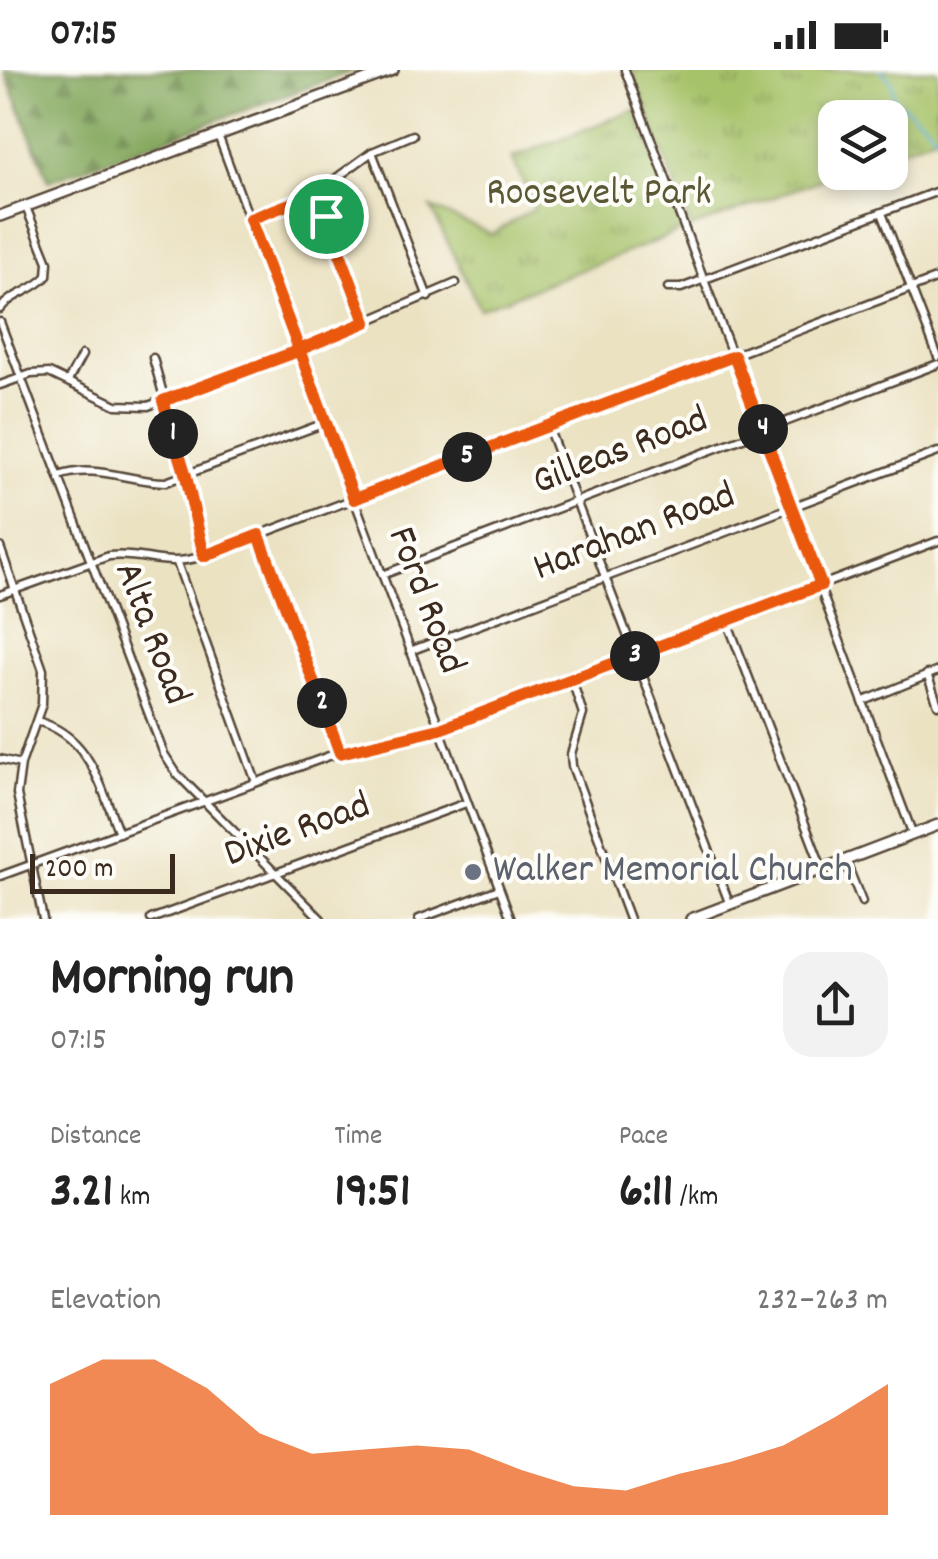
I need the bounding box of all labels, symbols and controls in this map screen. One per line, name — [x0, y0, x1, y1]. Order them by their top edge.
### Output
text: 07:15 — [50, 8, 118, 63]
map controls — [818, 100, 908, 190]
button: layers — [818, 100, 908, 190]
park label: Roosevelt Park — [486, 167, 712, 224]
pin — [284, 174, 369, 259]
icon: arrive — [299, 189, 354, 244]
street label: Gilleas Road — [525, 393, 717, 513]
pin: 4 — [738, 404, 788, 454]
pin: 1 — [148, 409, 198, 459]
text: 4 — [757, 409, 769, 449]
text: 1 — [170, 414, 176, 454]
pin: 5 — [442, 432, 492, 482]
text: 5 — [461, 437, 473, 477]
street label: Harahan Road — [526, 469, 744, 599]
street label: Ford Road — [370, 519, 478, 683]
street label: Alta Road — [97, 554, 203, 714]
pin: 3 — [610, 631, 660, 681]
text: 3 — [629, 636, 641, 676]
pin: 2 — [297, 678, 347, 728]
text: 2 — [316, 683, 328, 723]
street label: Dixie Road — [217, 779, 379, 885]
place label: Walker Memorial Church — [493, 844, 853, 901]
scale bar — [30, 849, 175, 894]
text: 200 m — [45, 851, 113, 891]
marker: Walker Memorial Church — [462, 861, 484, 883]
text: Morning run — [50, 942, 294, 1021]
button: share — [783, 952, 888, 1057]
text: 07:15 — [50, 1019, 107, 1065]
text: Distance — [50, 1118, 141, 1158]
text: Time — [334, 1118, 382, 1158]
text: Pace — [619, 1118, 668, 1158]
text: 3.21 — [50, 1158, 113, 1230]
text: 19:51 — [334, 1158, 411, 1230]
text: 6:11 — [619, 1158, 673, 1230]
text: km — [113, 1179, 150, 1219]
text: /km — [673, 1179, 718, 1219]
text: Elevation — [50, 1279, 161, 1325]
text: 232–263 m — [757, 1279, 888, 1325]

